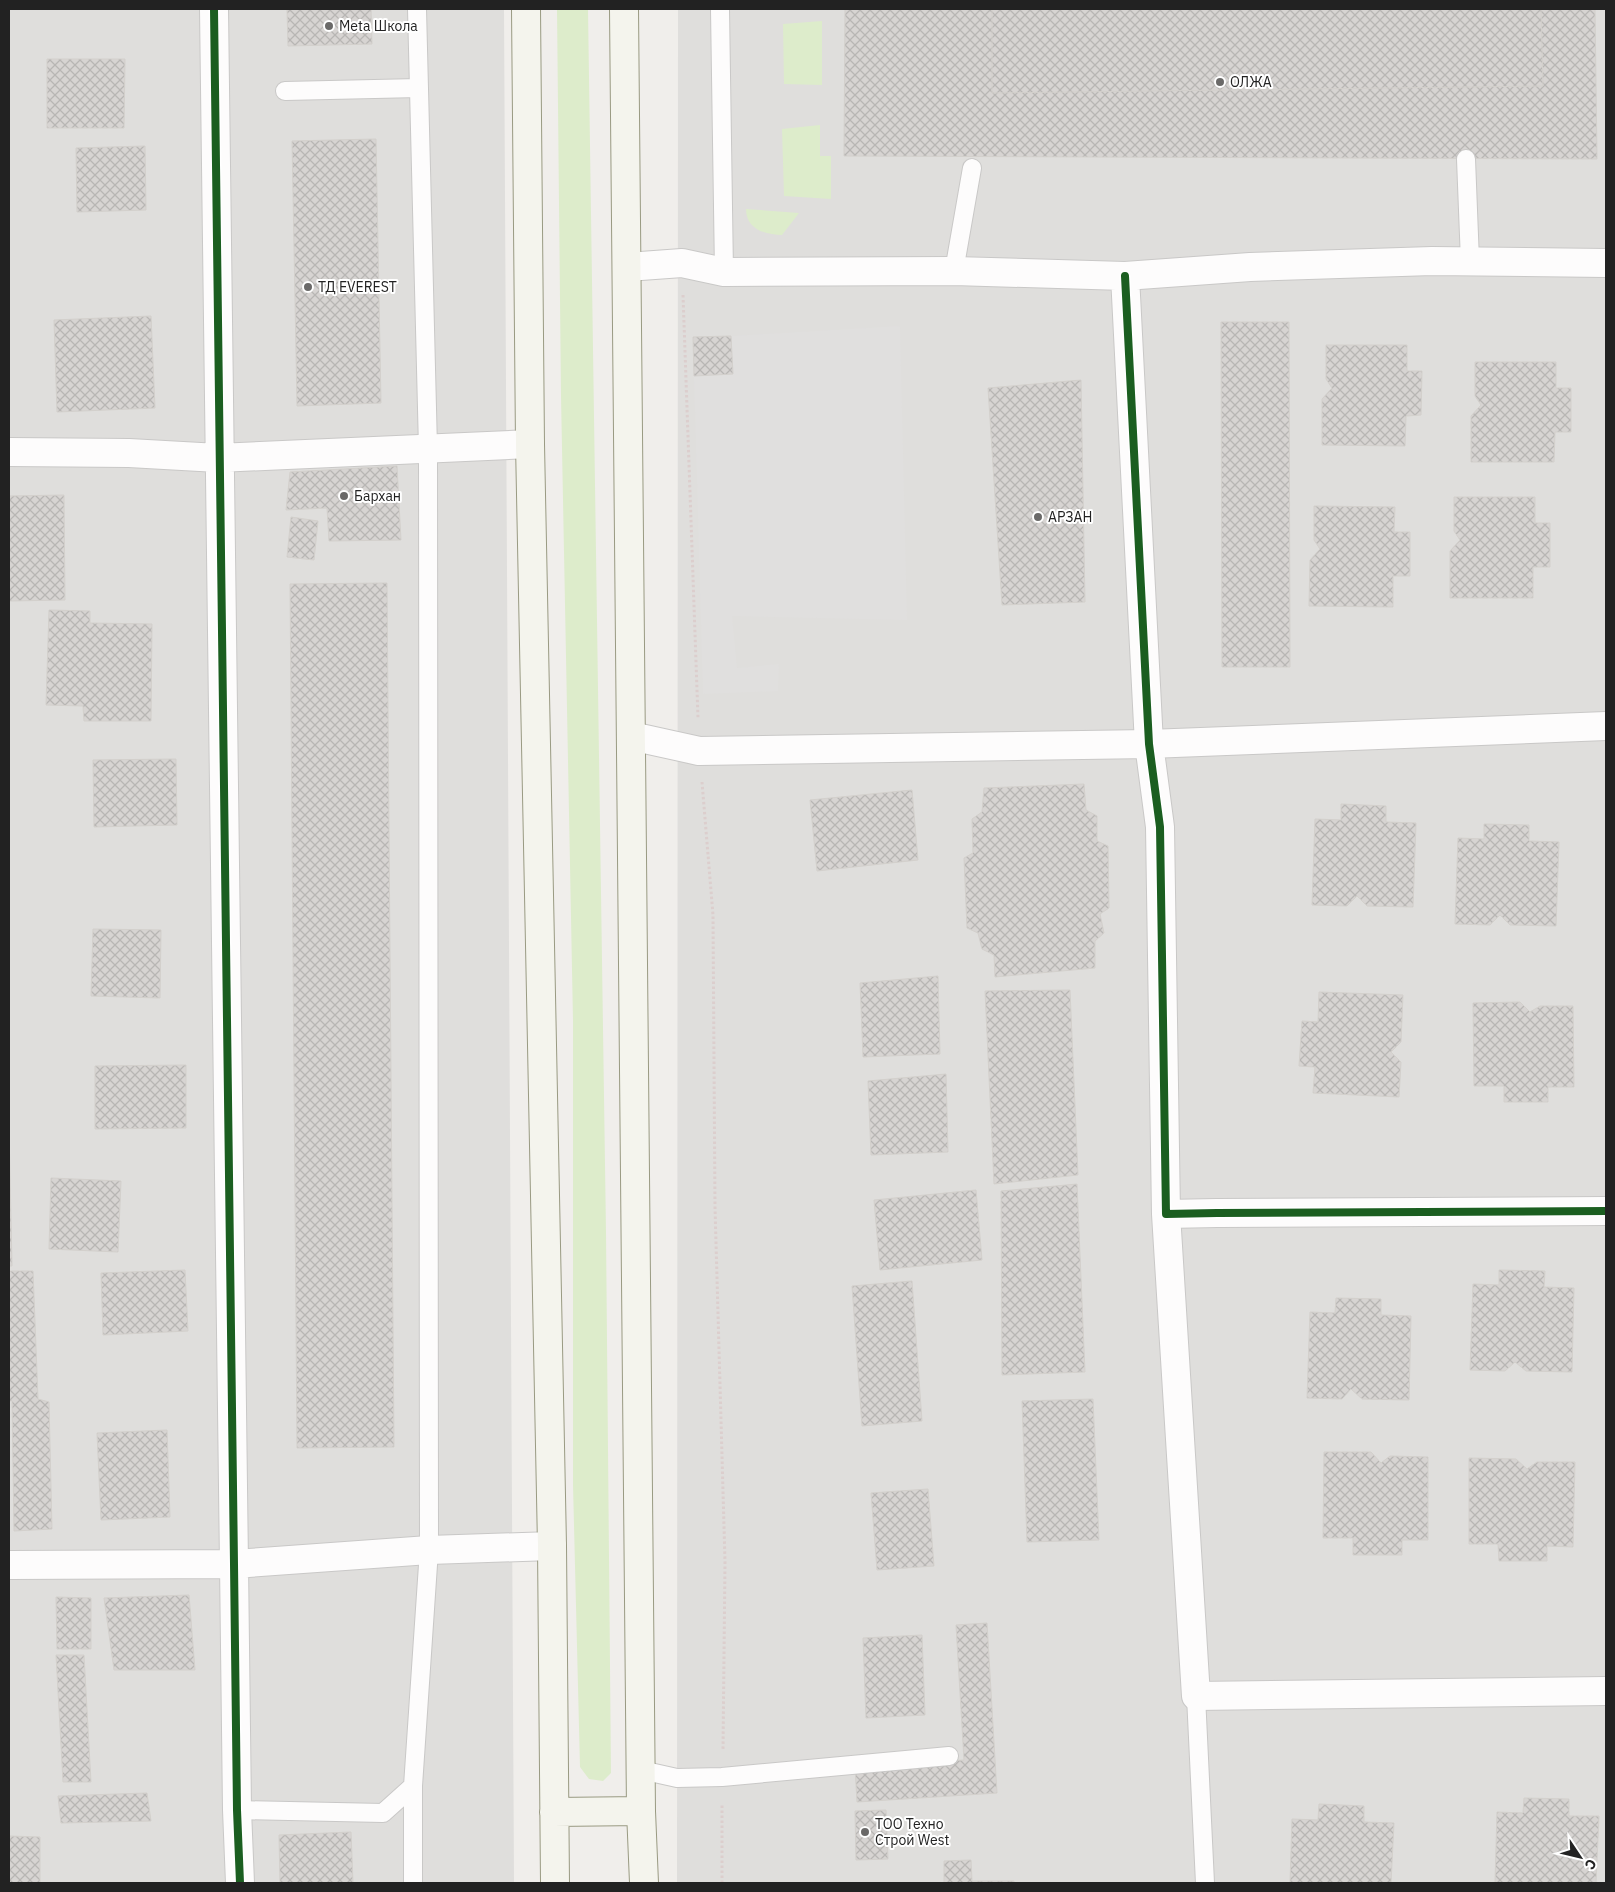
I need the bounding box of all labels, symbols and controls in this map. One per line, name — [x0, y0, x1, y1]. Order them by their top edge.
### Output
place label: Meta Школа — [339, 17, 418, 35]
marker: Meta Школа — [323, 20, 335, 32]
place label: ОЛЖА — [1230, 73, 1272, 91]
marker: ОЛЖА — [1214, 76, 1226, 88]
place label: ТД EVEREST — [318, 278, 397, 296]
marker: ТД EVEREST — [302, 281, 314, 293]
place label: Бархан — [354, 487, 401, 505]
marker: Бархан — [338, 490, 350, 502]
place label: АРЗАН — [1048, 508, 1092, 526]
marker: АРЗАН — [1032, 511, 1044, 523]
place label: ТОО Техно Строй West — [875, 1815, 949, 1849]
marker: ТОО Техно Строй West — [859, 1826, 871, 1838]
north arrow — [1555, 1832, 1605, 1882]
text: С — [1581, 1856, 1601, 1873]

